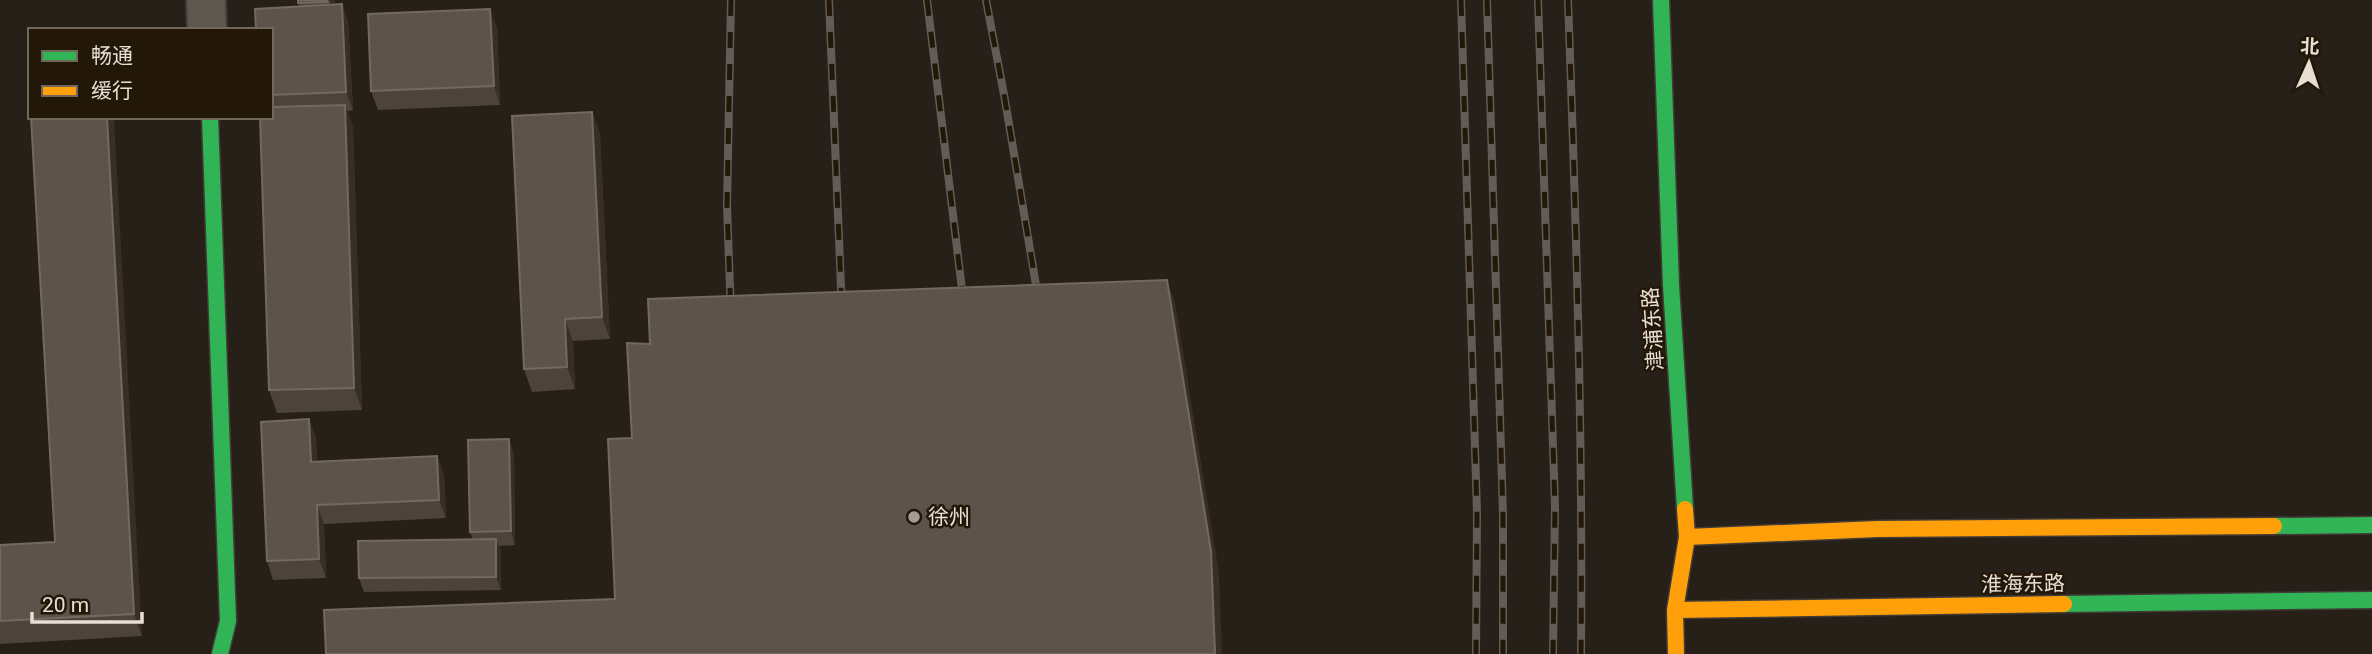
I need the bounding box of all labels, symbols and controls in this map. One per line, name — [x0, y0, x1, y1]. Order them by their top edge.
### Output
legend — [28, 28, 273, 119]
north arrow — [2274, 28, 2344, 98]
text: 北 — [2300, 35, 2320, 59]
text: 畅通 — [91, 44, 133, 68]
text: 缓行 — [91, 79, 133, 103]
street label: 津浦东路 — [1638, 286, 1668, 372]
place label: 徐州 — [928, 505, 970, 529]
marker: 徐州 — [906, 509, 922, 525]
street label: 淮海东路 — [1981, 571, 2065, 597]
scale bar — [32, 580, 142, 624]
text: 20 m — [42, 593, 89, 617]

